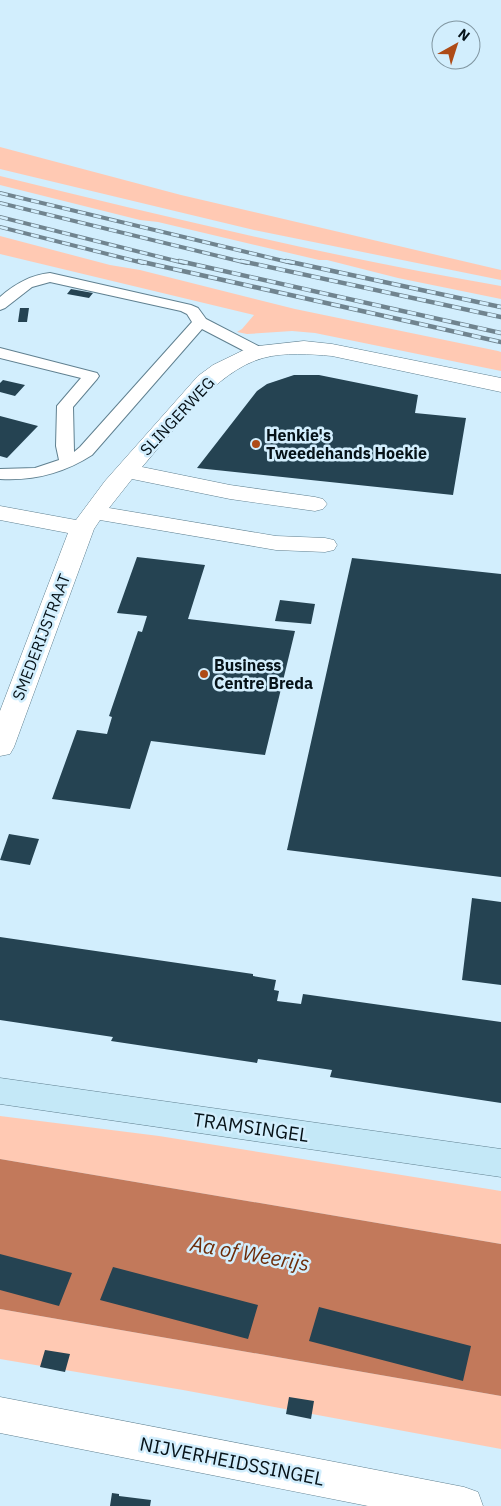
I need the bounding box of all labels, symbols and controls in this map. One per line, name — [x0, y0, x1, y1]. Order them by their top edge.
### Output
north arrow — [431, 20, 481, 70]
text: N — [455, 25, 474, 45]
street label: SLINGERWEG — [135, 373, 219, 459]
place label: Henkie's Tweedehands Hoekie — [266, 425, 427, 463]
marker: Henkie's Tweedehands Hoekie — [250, 438, 262, 450]
street label: SMEDERIJSTRAAT — [8, 571, 74, 703]
place label: Business Centre Breda — [214, 655, 313, 693]
marker: Business Centre Breda — [198, 668, 210, 680]
street label: TRAMSINGEL — [192, 1107, 310, 1147]
water label: Aa of Weerijs — [188, 1229, 312, 1277]
street label: NIJVERHEIDSSINGEL — [138, 1431, 326, 1491]

